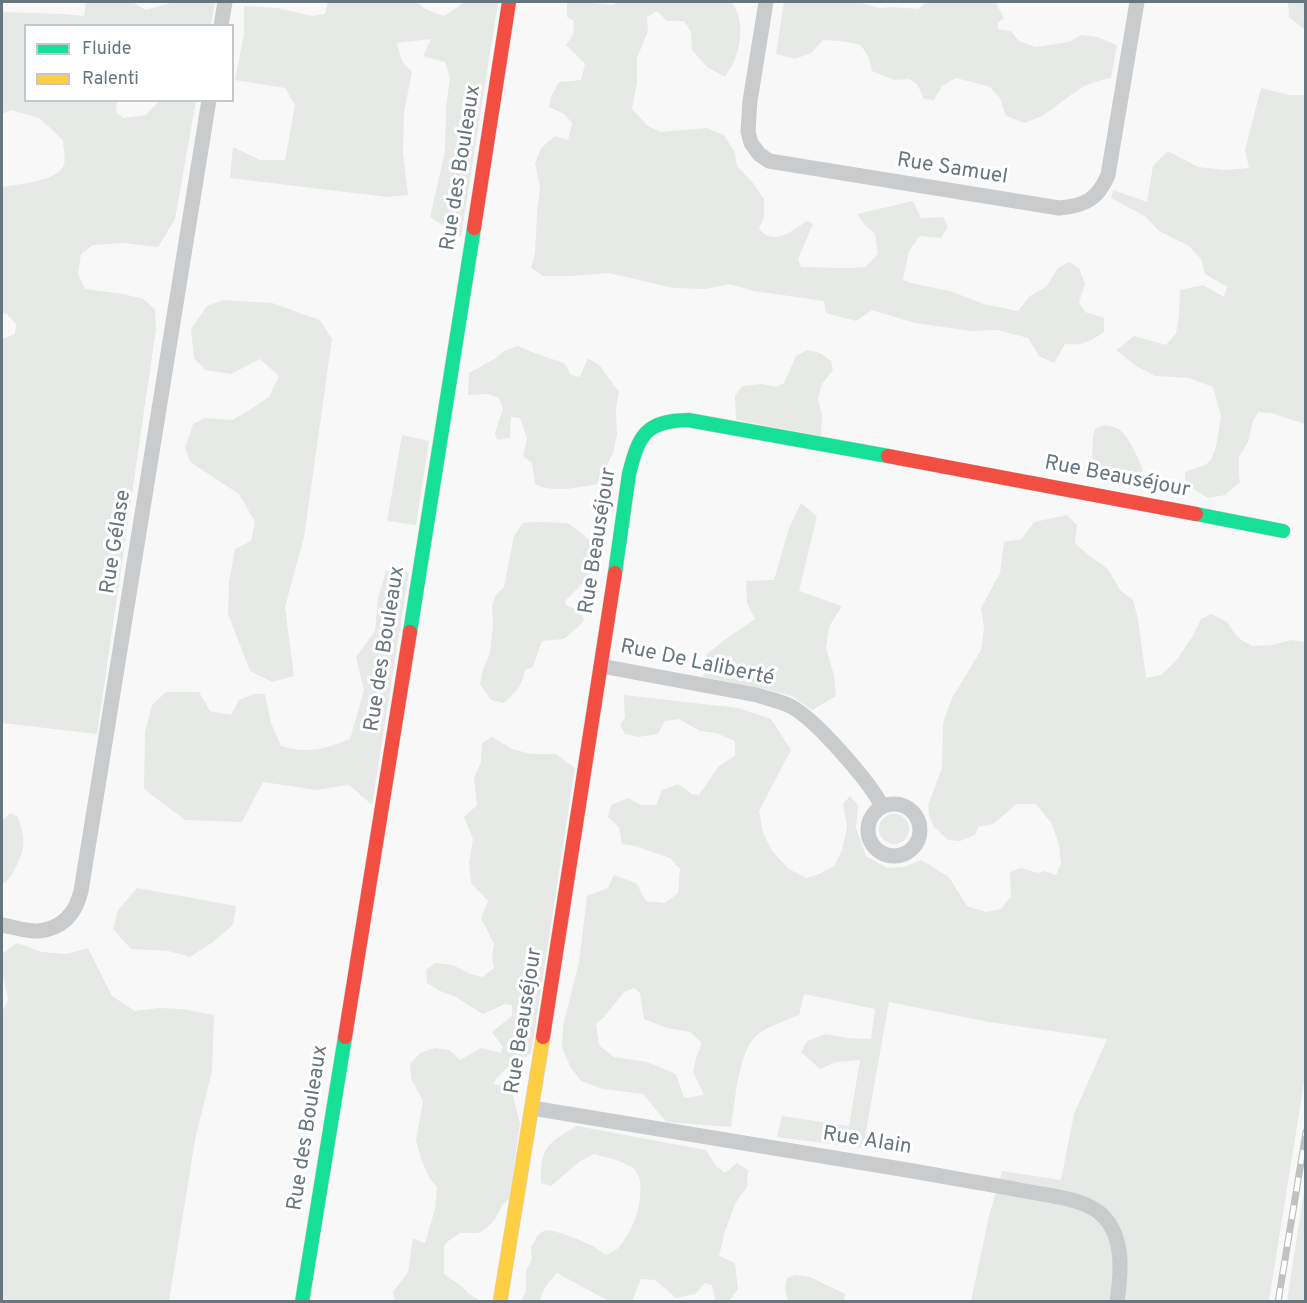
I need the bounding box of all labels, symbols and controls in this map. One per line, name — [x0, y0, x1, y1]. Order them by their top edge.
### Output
legend — [24, 24, 234, 102]
text: Fluide — [82, 38, 131, 61]
text: Ralenti — [82, 68, 139, 91]
street label: Rue des Bouleaux — [436, 83, 488, 253]
street label: Rue Samuel — [895, 149, 1009, 191]
street label: Rue Beauséjour — [1042, 452, 1192, 504]
street label: Rue Beauséjour — [575, 466, 623, 616]
street label: Rue Gélase — [96, 488, 138, 596]
street label: Rue des Bouleaux — [360, 564, 412, 734]
street label: Rue De Laliberté — [618, 635, 776, 693]
street label: Rue Beauséjour — [501, 946, 549, 1096]
street label: Rue des Bouleaux — [283, 1043, 335, 1213]
street label: Rue Alain — [821, 1123, 913, 1161]

